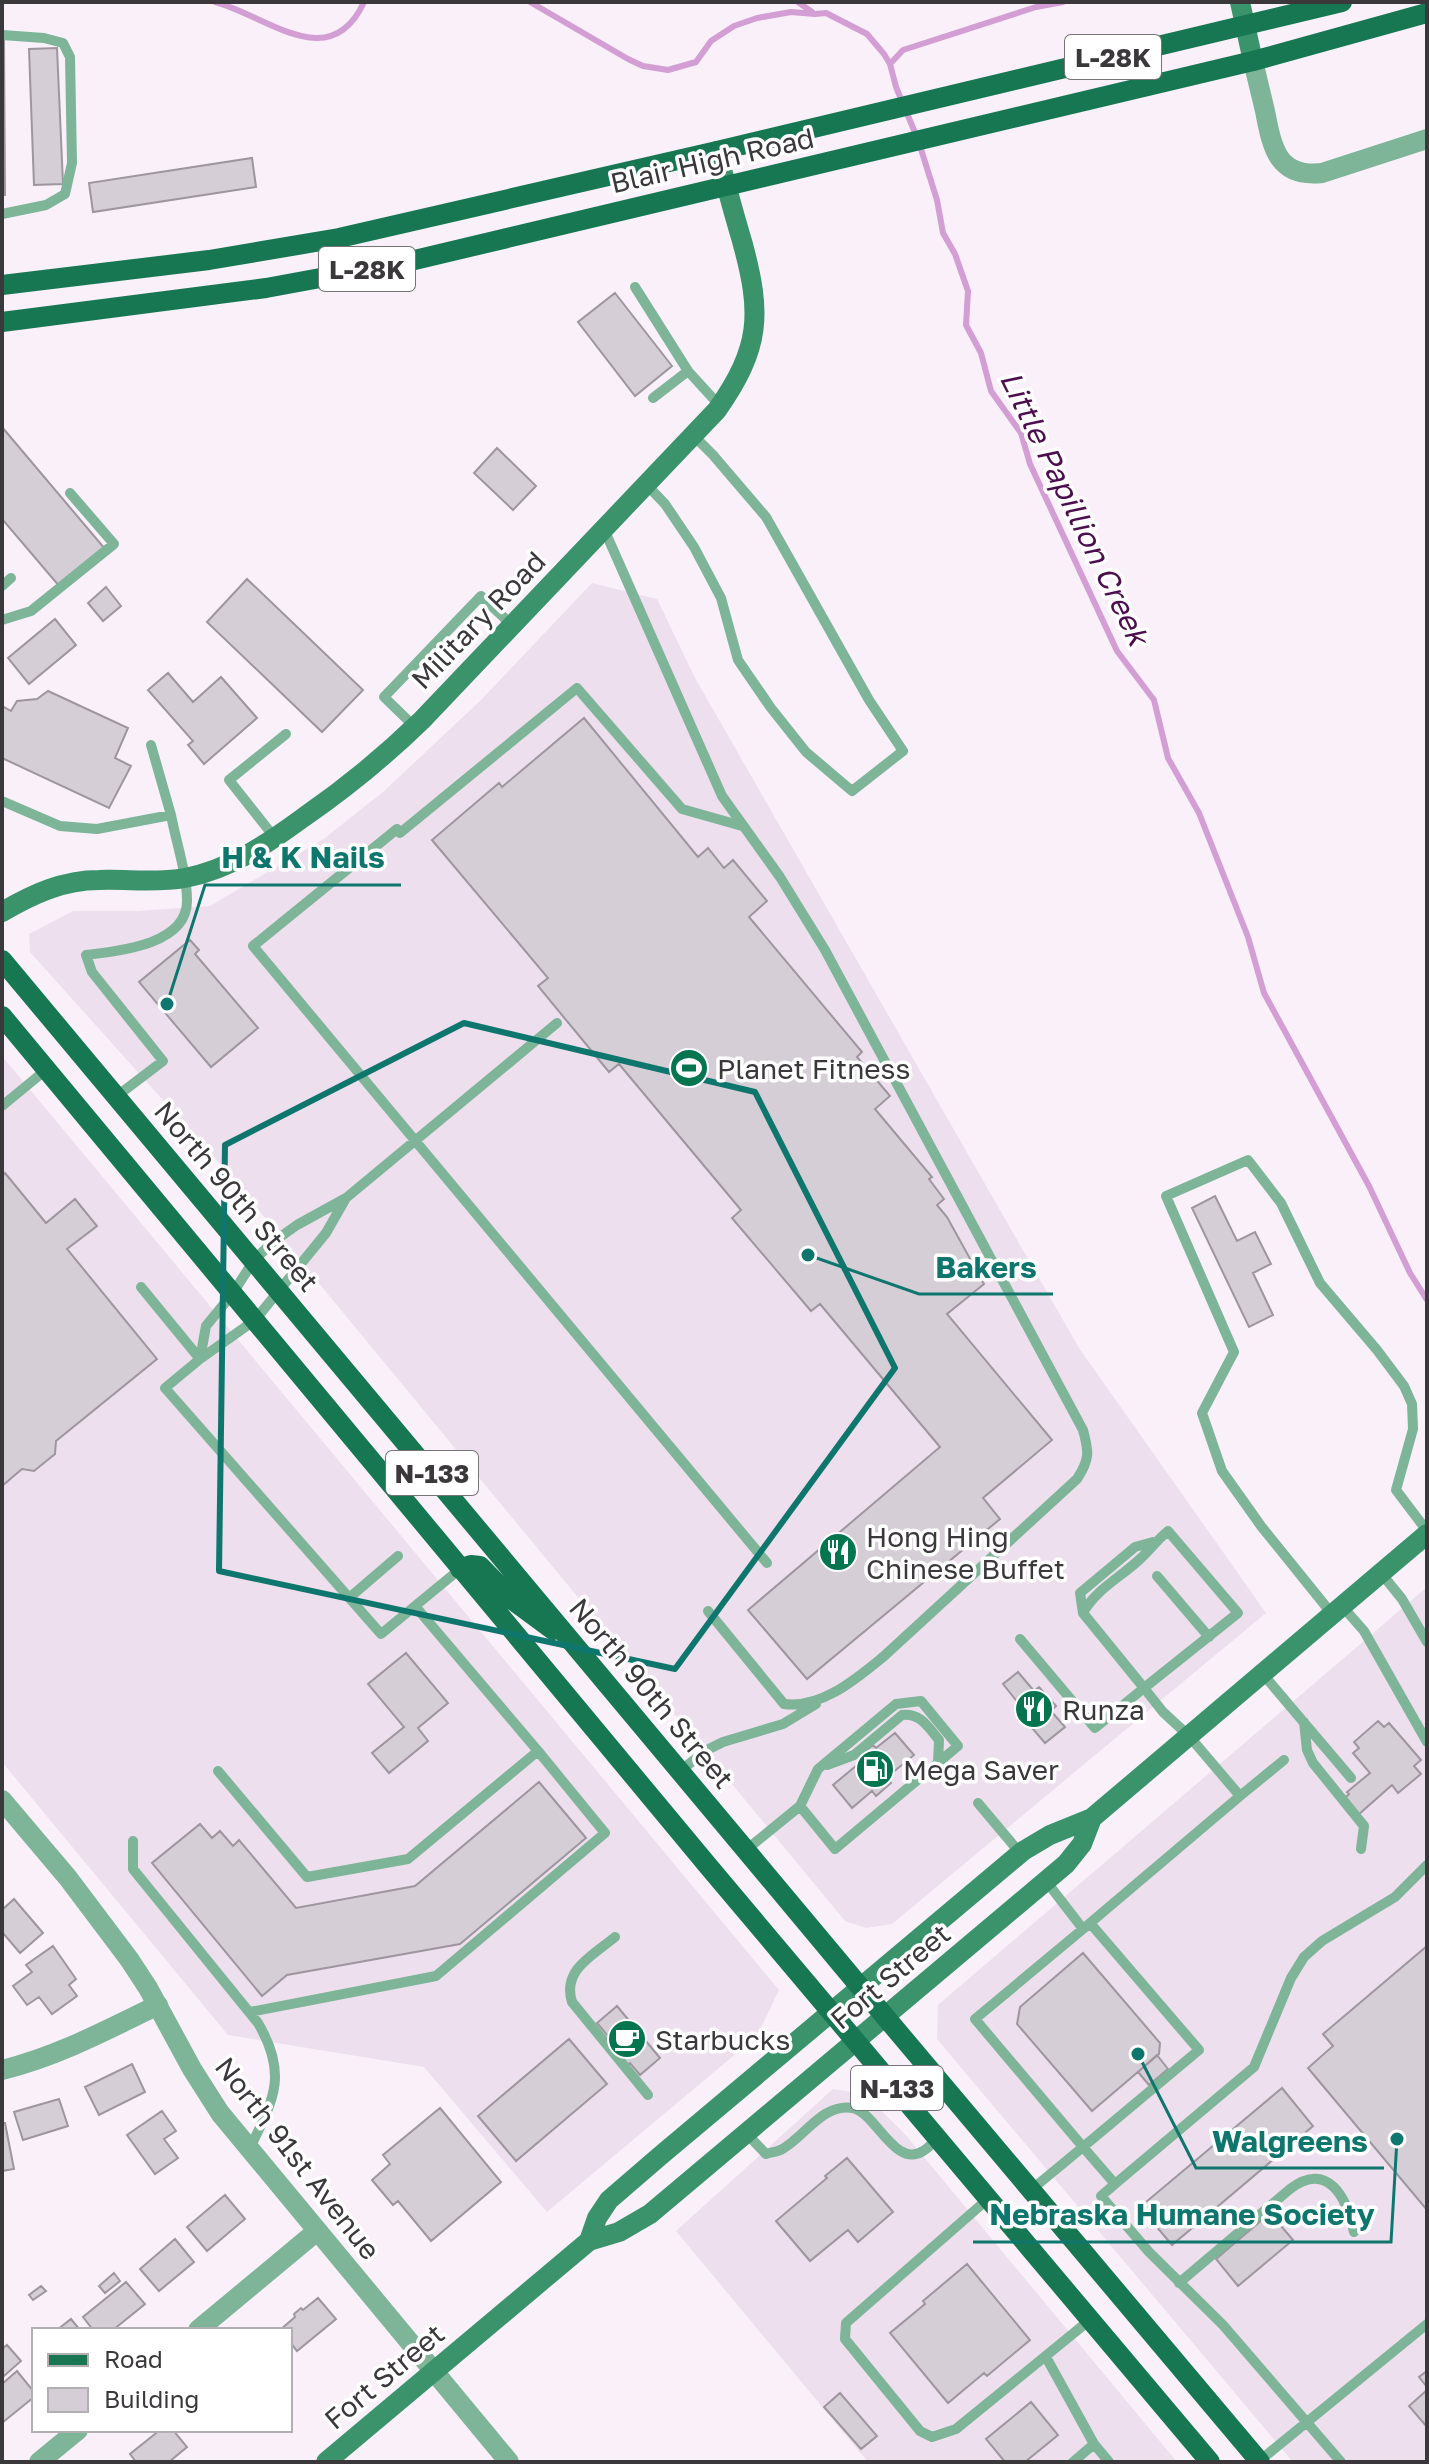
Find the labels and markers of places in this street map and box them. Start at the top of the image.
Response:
callout: H & K Nails [205,831,401,885]
sports icon: Planet Fitness [668,1047,710,1089]
place label: Planet Fitness [717,1052,910,1085]
callout: Bakers [919,1240,1053,1294]
place label: Hong Hing Chinese Buffet [866,1520,1065,1585]
restaurant icon: Hong Hing Chinese Buffet [817,1531,859,1573]
restaurant icon: Runza [1013,1688,1055,1730]
place label: Runza [1062,1693,1145,1726]
fuel station icon: Mega Saver [854,1748,896,1790]
place label: Mega Saver [903,1753,1059,1786]
cafe icon: Starbucks [606,2018,648,2060]
place label: Starbucks [655,2023,790,2056]
callout: Walgreens [1196,2114,1384,2168]
callout: Nebraska Humane Society [973,2188,1391,2242]

